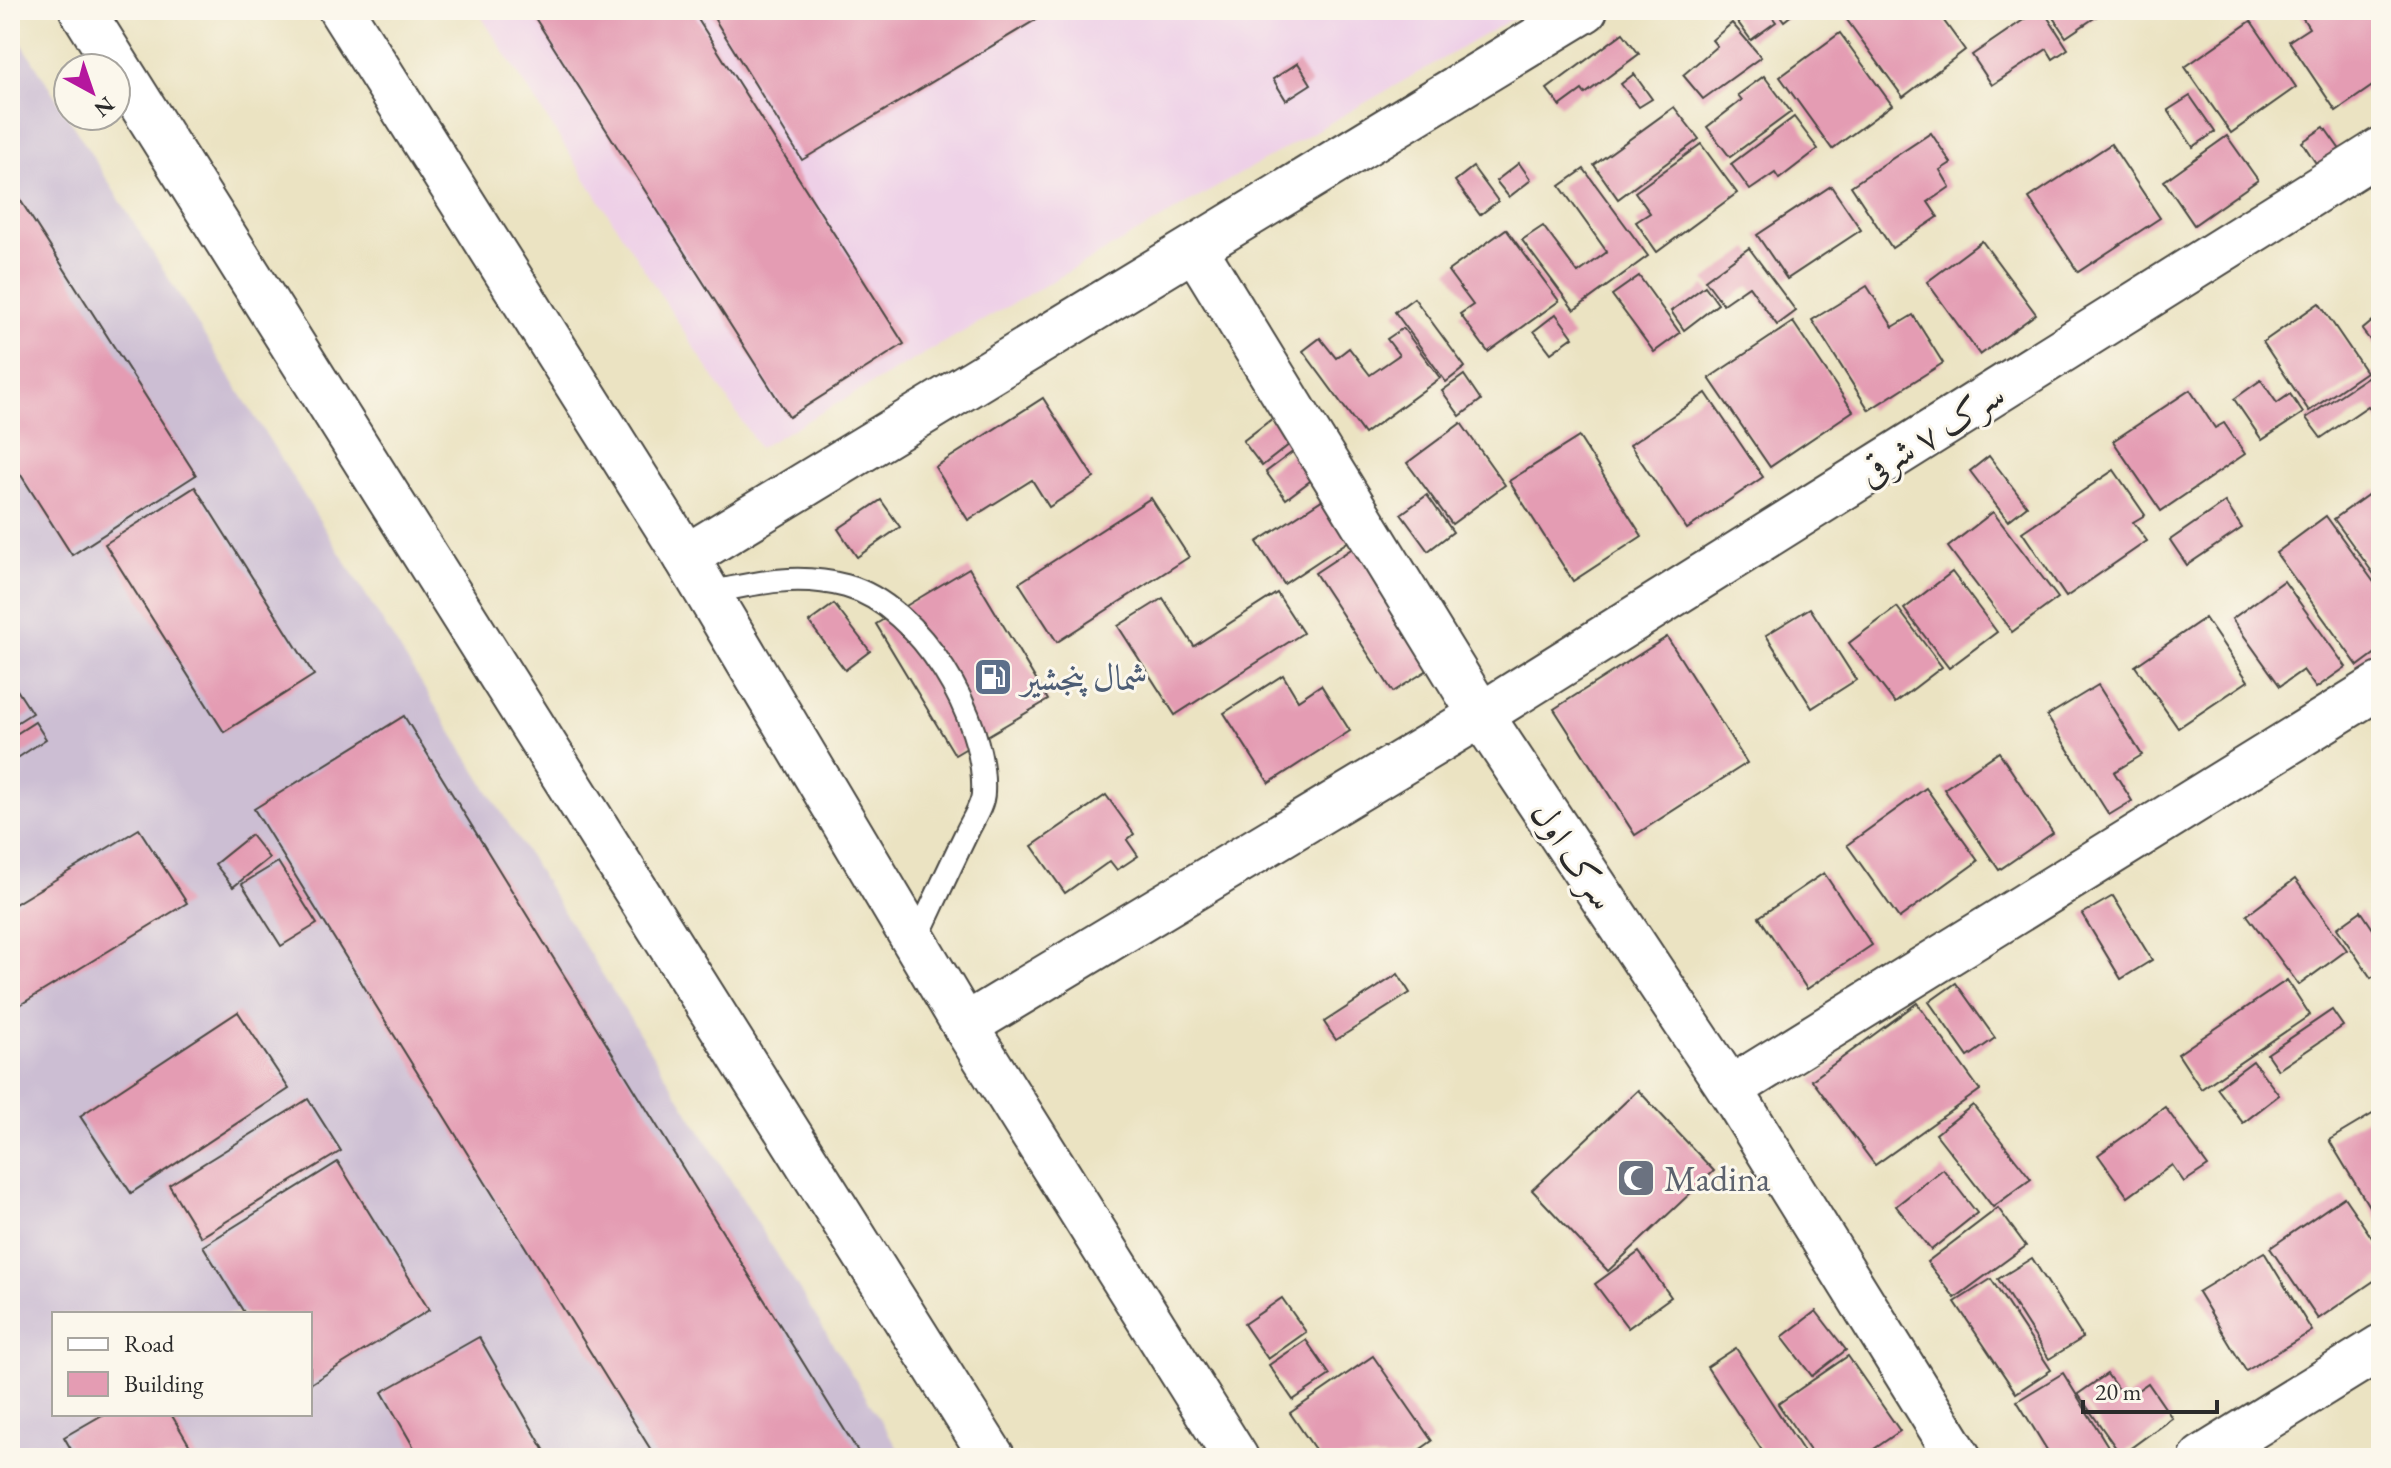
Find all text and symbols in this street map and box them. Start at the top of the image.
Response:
north arrow [52,52,132,132]
text: N [88,90,121,124]
street label: سرک ۷ شرقی [1849,370,2014,498]
place label: شمال پنجشیر [1017,654,1148,701]
fuel station icon: شمال پنجشیر [972,656,1014,698]
street label: سرک‌ اول [1519,792,1627,919]
place label: Madina [1664,1155,1771,1202]
mosque icon: Madina [1615,1157,1657,1199]
legend [52,1312,312,1416]
text: Road [124,1328,175,1359]
scale bar [2083,1364,2217,1414]
text: Building [124,1368,204,1399]
text: 20 m [2095,1376,2142,1407]

